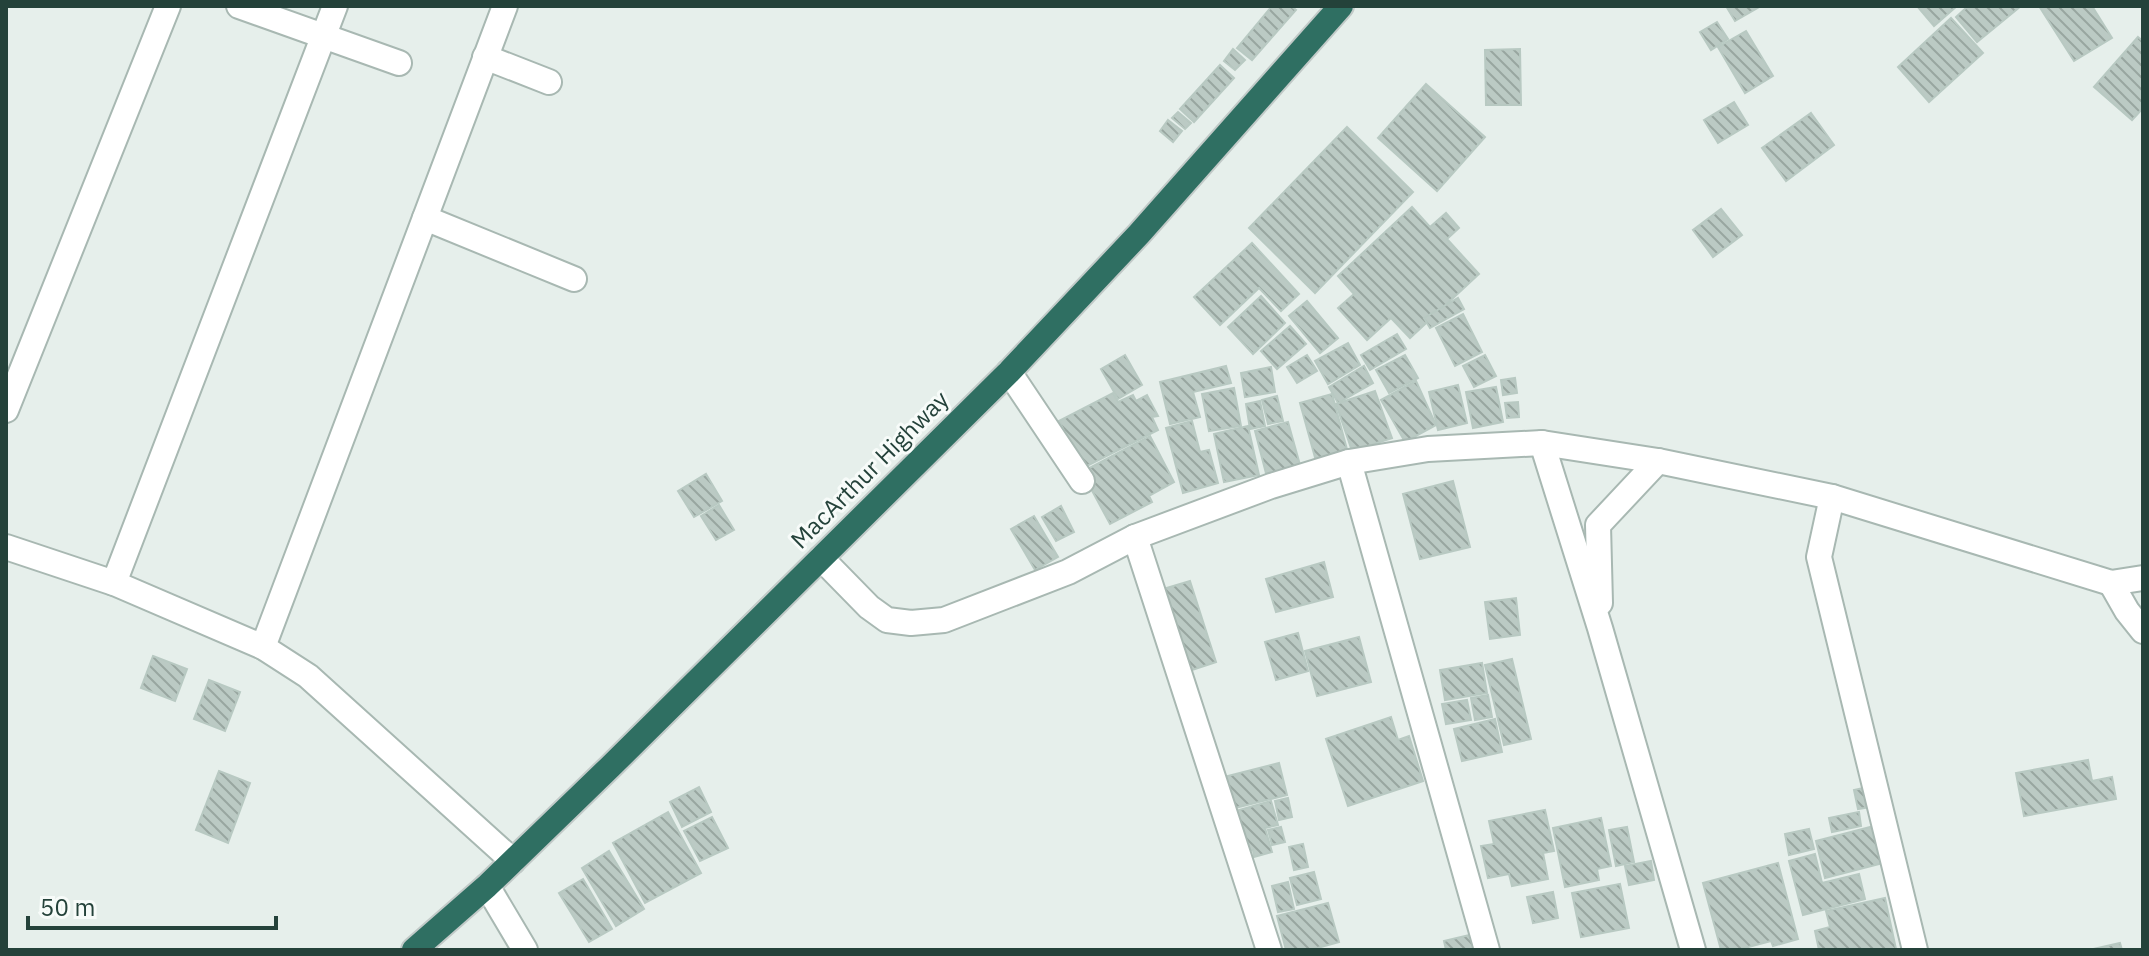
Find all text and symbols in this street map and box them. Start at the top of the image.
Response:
street label: MacArthur Highway [783,383,955,555]
scale bar [28,880,276,930]
text: 50 m [40,891,95,923]

